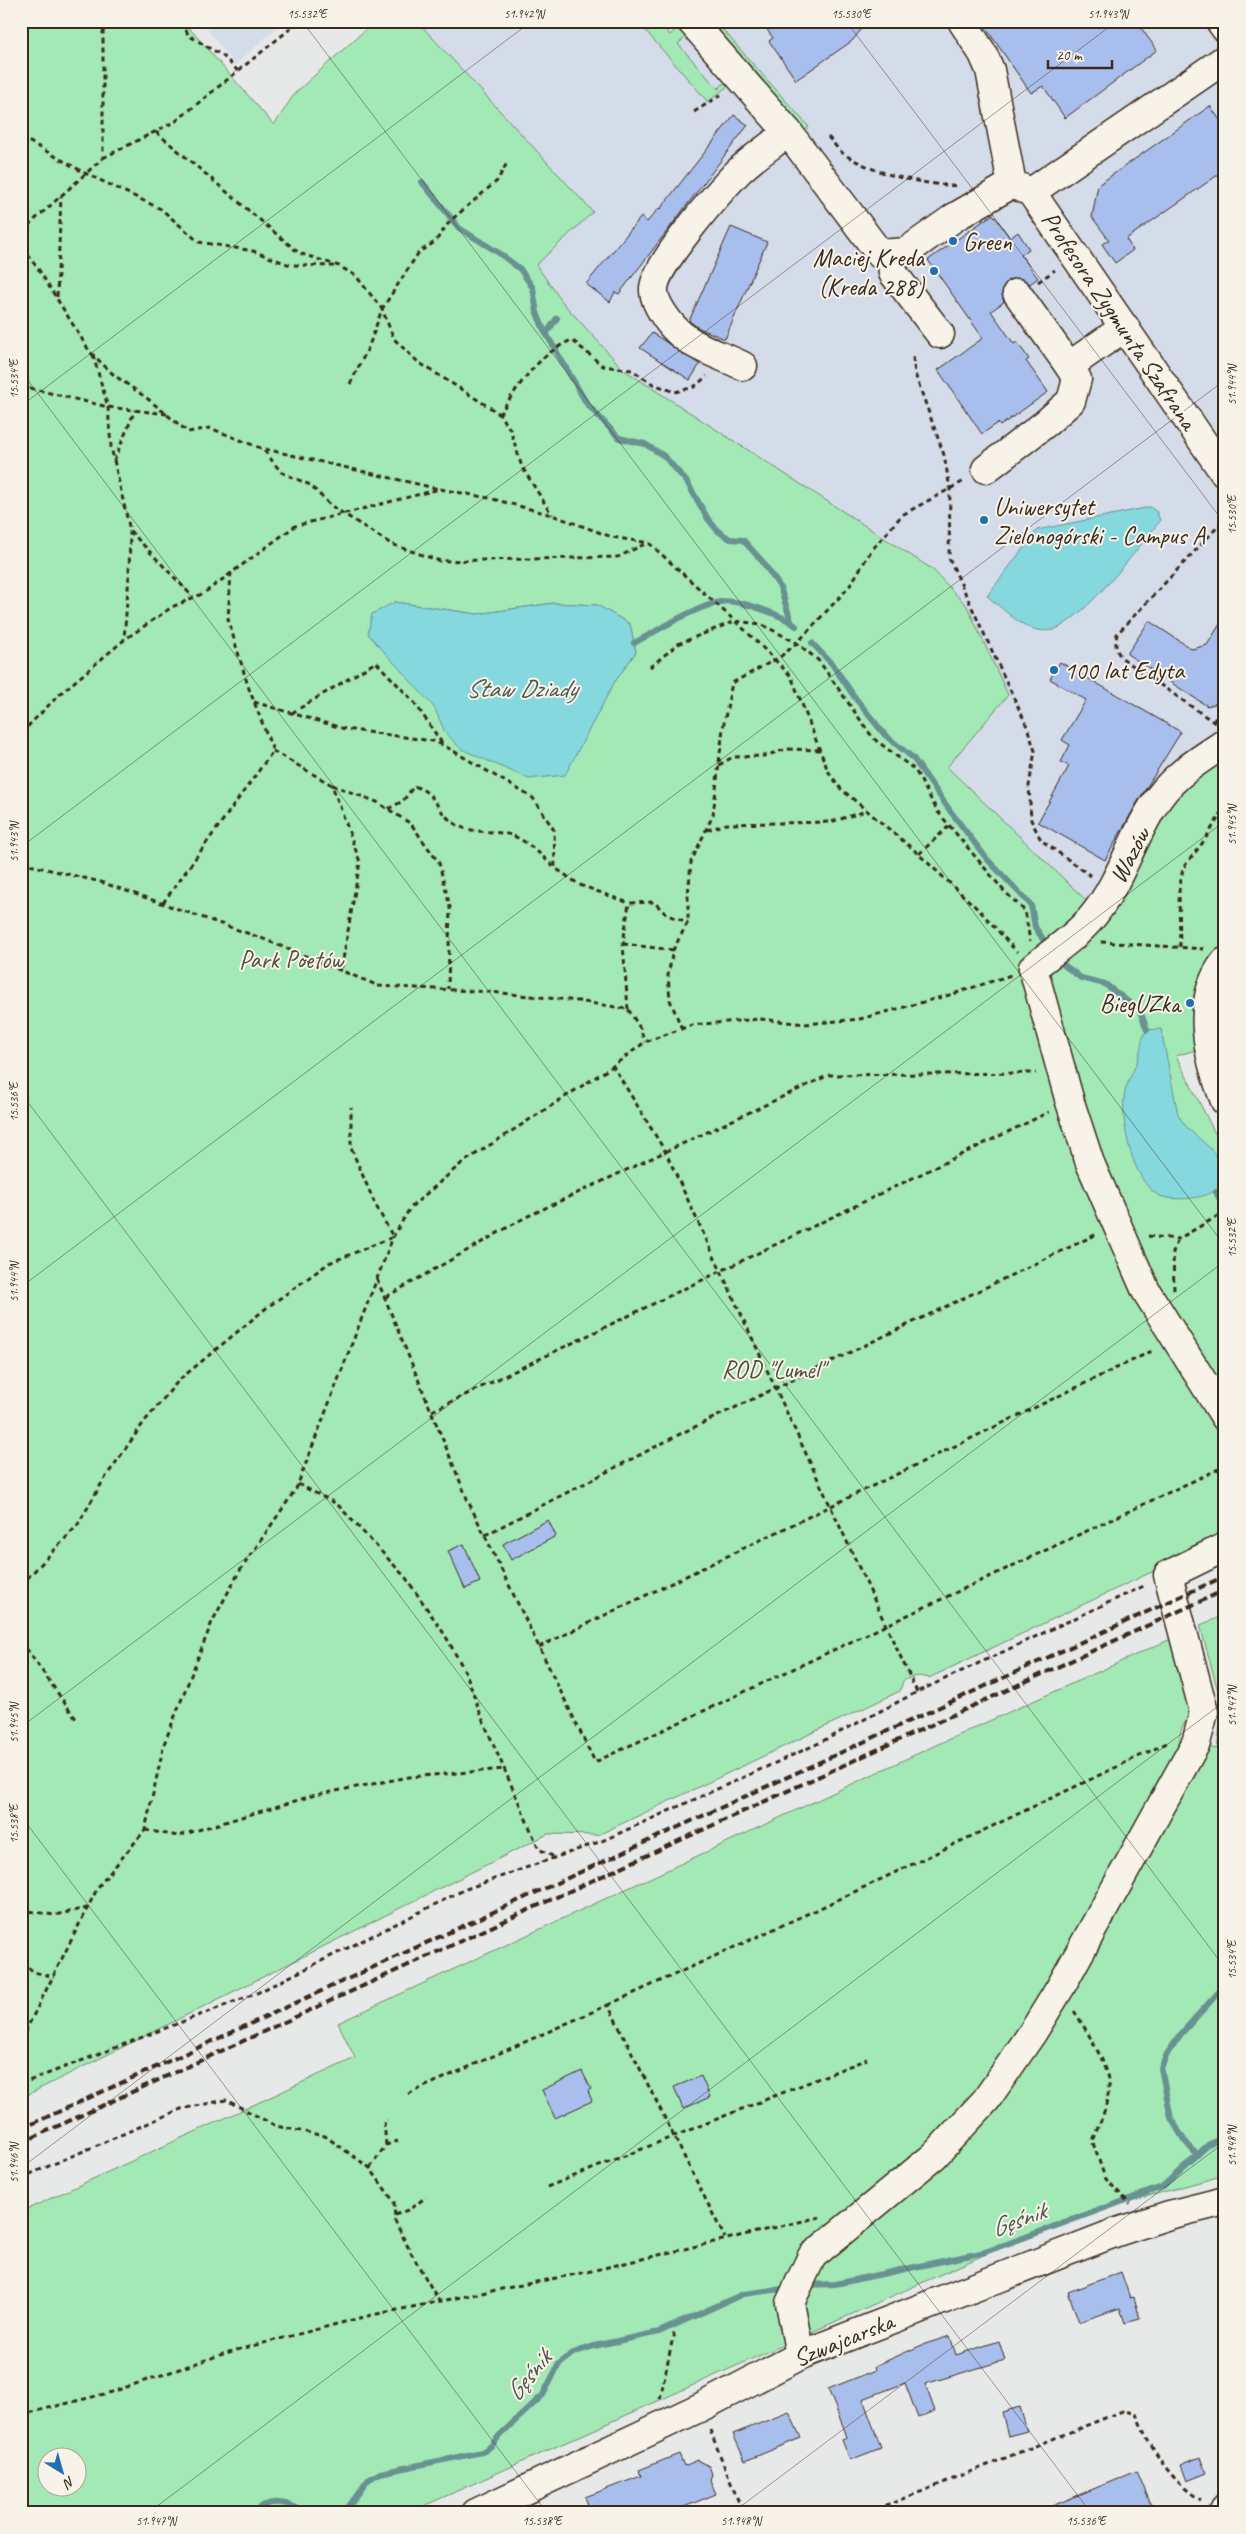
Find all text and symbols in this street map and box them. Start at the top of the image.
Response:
text: 15.532°E [287,6,328,22]
text: 51.942°N [504,6,546,22]
text: 15.530°E [831,6,872,22]
text: 51.943°N [1088,6,1130,22]
scale bar [1048,38,1112,70]
text: 20 m [1056,46,1083,65]
street label: Profesora Zygmunta Szafrana [1034,205,1206,438]
place label: Green [963,226,1012,258]
marker: Green [947,235,959,247]
place label: Maciej Kreda (Kreda 288) [813,242,926,303]
marker: Maciej Kreda (Kreda 288) [928,265,940,277]
text: 15.534°E [6,358,22,399]
text: 51.944°N [1224,363,1240,405]
place label: Uniwersytet Zielonogórski - Campus A [994,491,1206,552]
text: 15.530°E [1224,494,1240,535]
marker: Uniwersytet Zielonogórski - Campus A [978,514,990,526]
place label: 100 lat Edyta [1064,655,1186,687]
marker: 100 lat Edyta [1048,664,1060,676]
water label: Staw Dziady [466,672,580,705]
text: 51.945°N [1224,803,1240,845]
text: 51.943°N [6,820,22,862]
street label: Wazów [1102,820,1159,889]
park label: Park Poetów [239,944,345,976]
place label: BiegUZka [1100,988,1183,1020]
marker: BiegUZka [1184,997,1196,1009]
text: 15.536°E [6,1081,22,1122]
text: 15.532°E [1224,1217,1240,1258]
text: 51.944°N [6,1260,22,1302]
park label: ROD "Lumel" [721,1354,830,1386]
text: 51.947°N [1224,1684,1240,1726]
text: 51.945°N [6,1701,22,1743]
text: 15.538°E [6,1803,22,1844]
text: 15.534°E [1224,1939,1240,1980]
text: 51.948°N [1224,2124,1240,2166]
text: 51.946°N [6,2141,22,2183]
water label: Gęśnik [986,2193,1054,2245]
street label: Szwajcarska [789,2304,901,2374]
water label: Gęśnik [498,2340,562,2407]
north arrow [38,2446,88,2496]
text: N [59,2473,78,2493]
text: 51.947°N [136,2513,178,2529]
text: 15.538°E [522,2513,563,2529]
text: 51.948°N [721,2513,763,2529]
text: 15.536°E [1066,2513,1107,2529]

